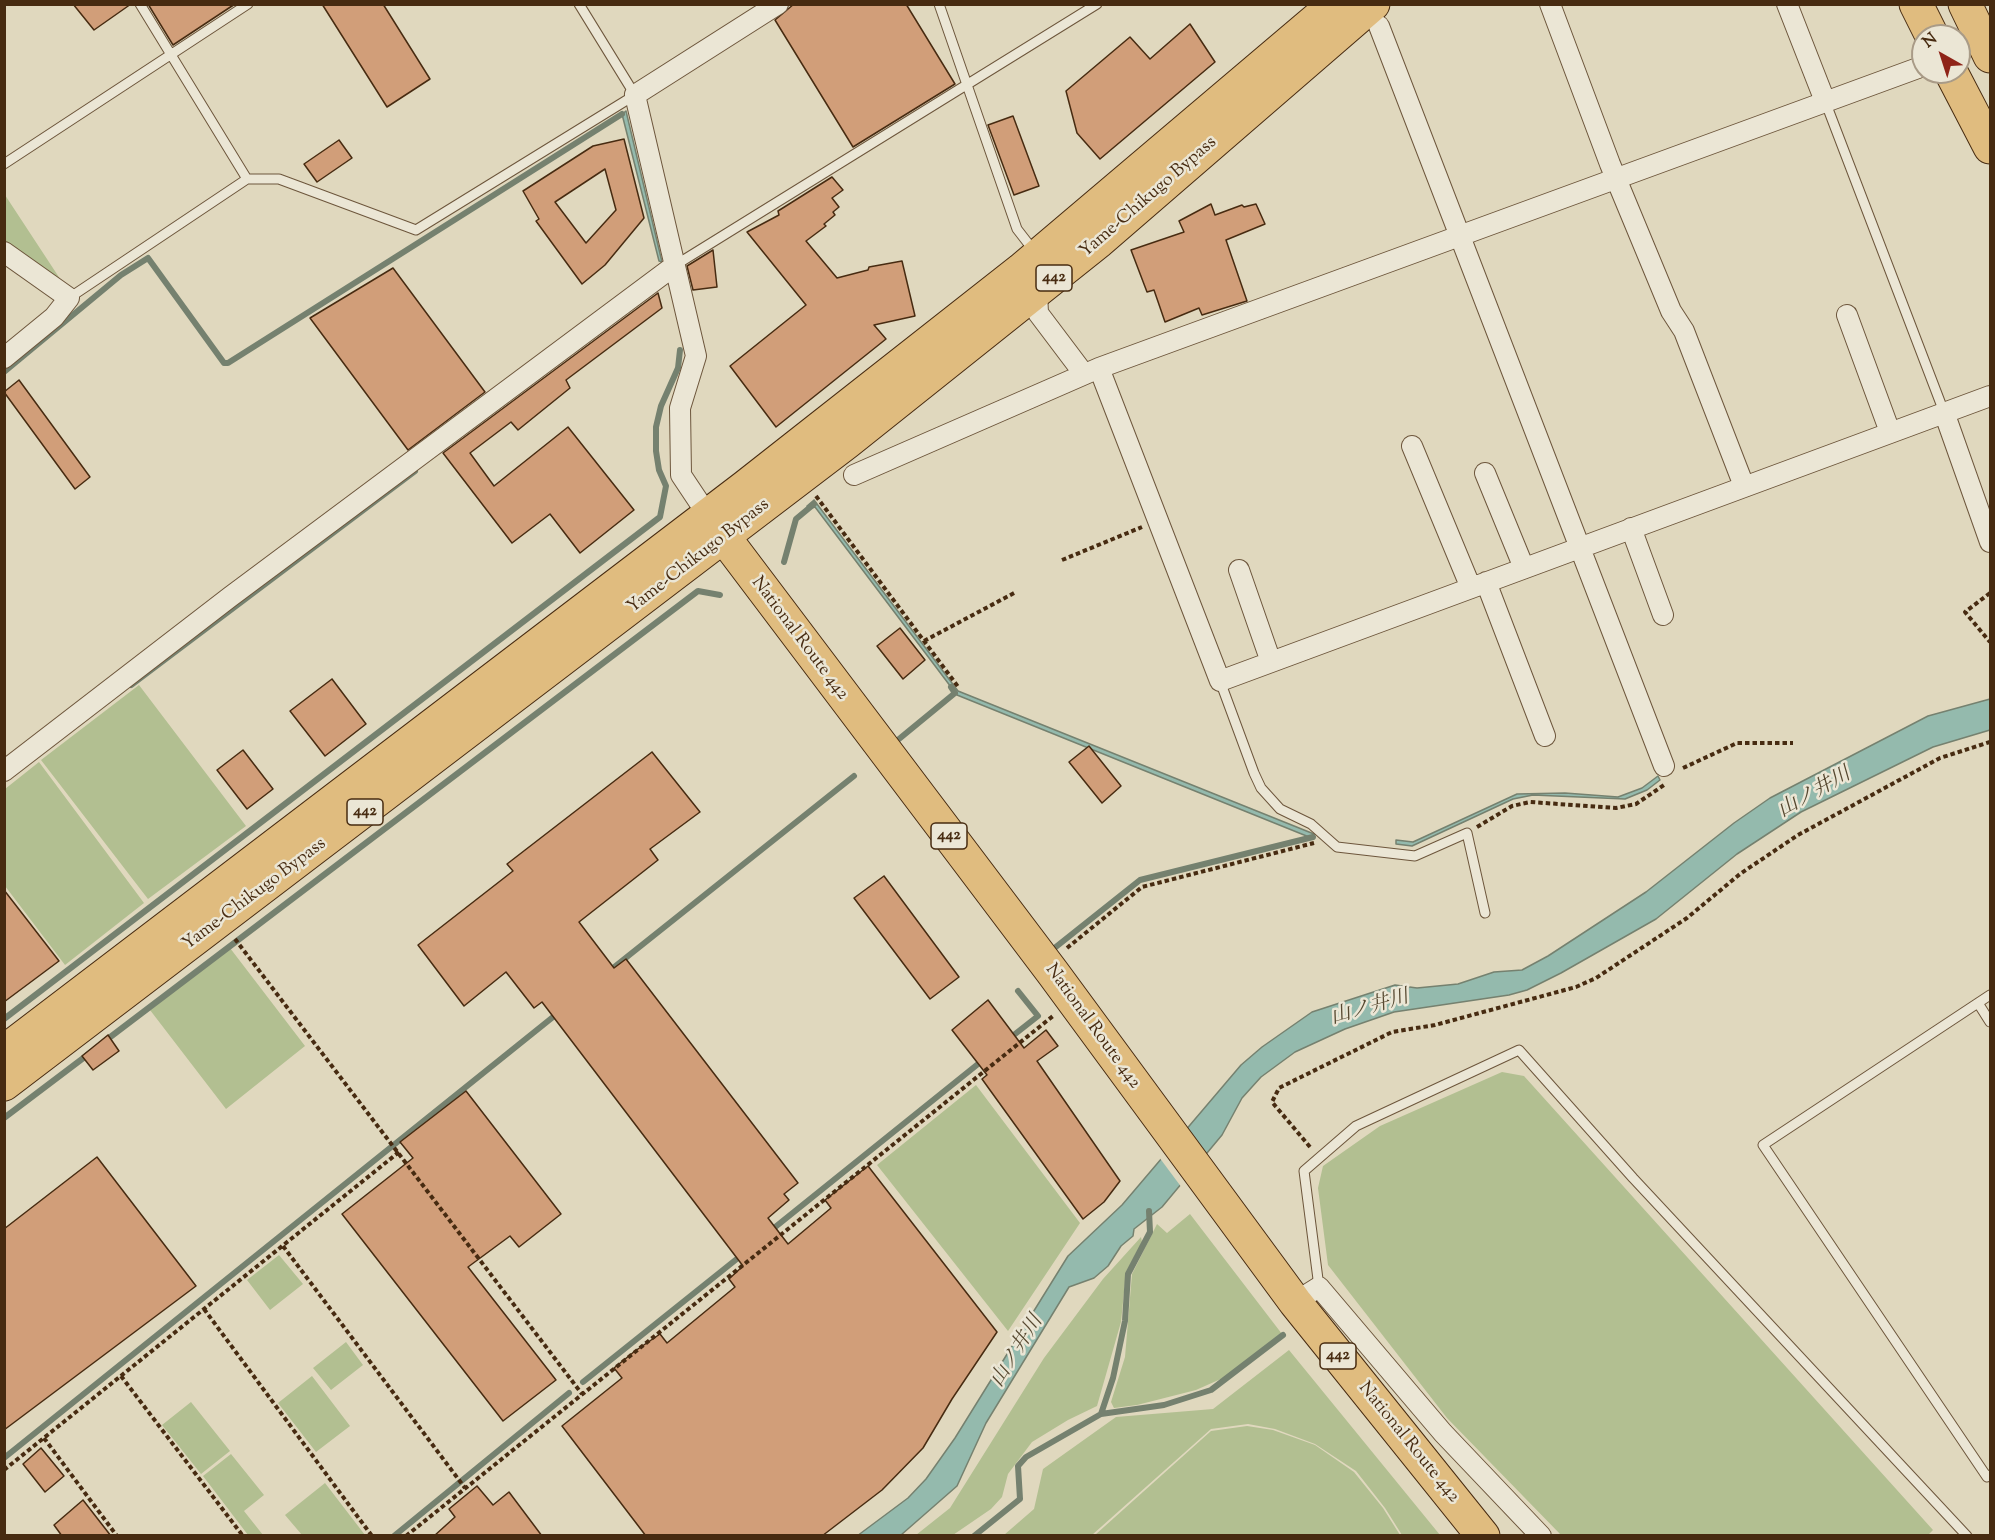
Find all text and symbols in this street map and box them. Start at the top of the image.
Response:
north arrow [1911,24,1971,84]
text: N [1918,28,1943,54]
street label: Yame-Chikugo Bypass [1076,133,1222,263]
road number: 442 [1036,265,1072,291]
street label: Yame-Chikugo Bypass [624,495,774,619]
street label: National Route 442 [746,573,852,705]
water label: 山ノ井川 [1774,764,1856,824]
road number: 442 [347,799,383,825]
road number: 442 [931,823,967,849]
street label: Yame-Chikugo Bypass [179,834,331,956]
street label: National Route 442 [1040,960,1144,1094]
water label: 山ノ井川 [1328,986,1412,1032]
water label: 山ノ井川 [987,1312,1049,1392]
road number: 442 [1320,1343,1356,1369]
street label: National Route 442 [1353,1378,1463,1508]

